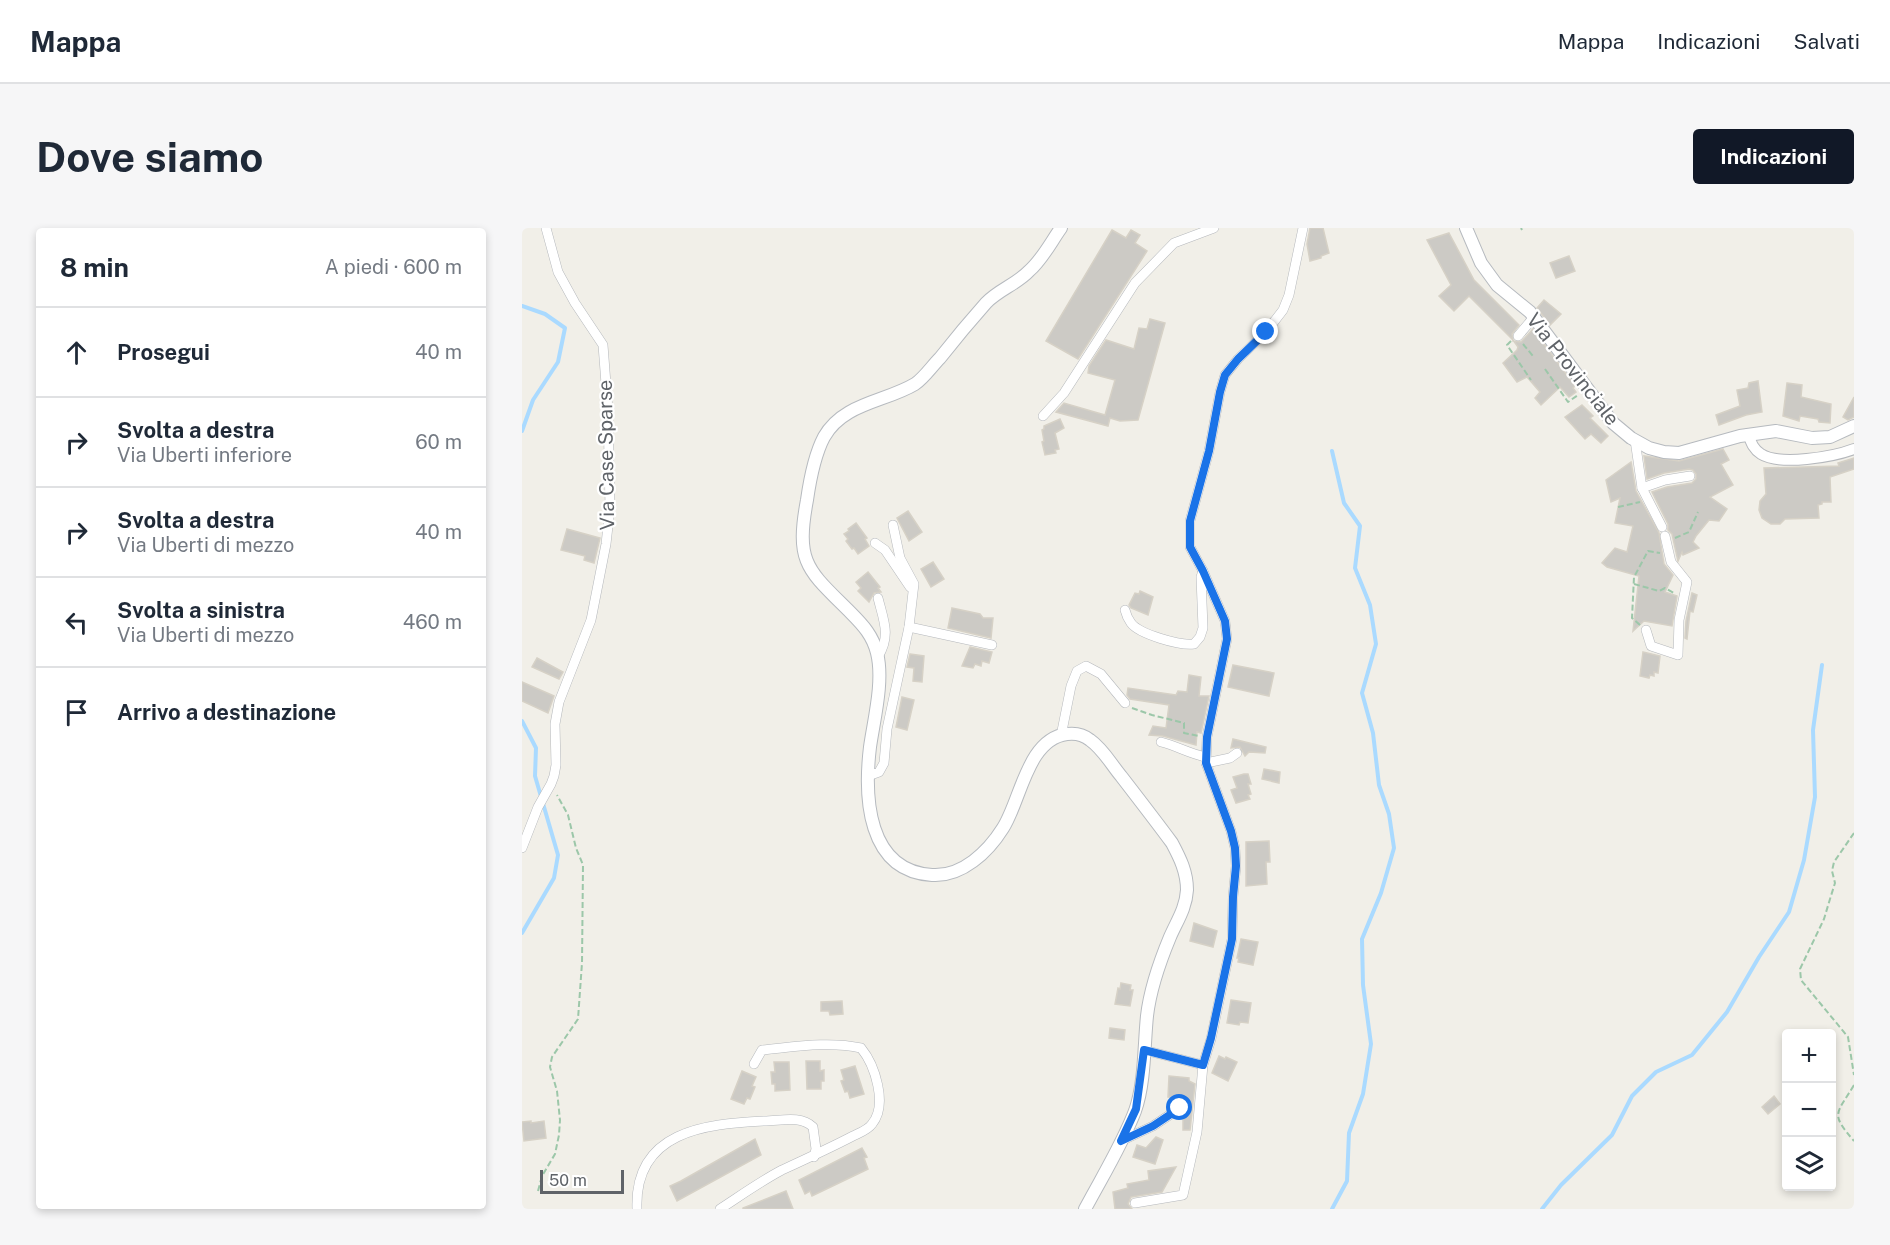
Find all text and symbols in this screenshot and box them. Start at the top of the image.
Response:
text: Mappa [30,25,121,58]
text: Mappa [1558,29,1624,54]
text: Indicazioni [1657,29,1761,54]
text: Salvati [1794,29,1860,54]
button: Indicazioni [1693,129,1854,184]
text: Dove siamo [36,132,263,181]
text: 8 min [60,252,129,283]
text: A piedi · 600 m [325,255,462,279]
street label: Via Provinciale [1522,308,1624,430]
route end [1252,318,1278,344]
icon: ahead [60,336,93,369]
text: Prosegui [117,339,210,365]
text: 40 m [415,340,462,364]
street label: Via Case Sparse [593,380,619,530]
text: Svolta a destra [117,417,274,443]
icon: right [60,426,93,459]
text: 60 m [415,430,462,454]
text: Via Uberti inferiore [117,443,292,467]
text: Svolta a destra [117,507,274,533]
icon: right [60,516,93,549]
text: 40 m [415,520,462,544]
text: Via Uberti di mezzo [117,533,294,557]
text: Svolta a sinistra [117,597,285,623]
icon: left [60,606,93,639]
text: 460 m [403,610,462,634]
text: Via Uberti di mezzo [117,623,294,647]
icon: arrive [60,696,93,729]
text: Arrivo a destinazione [117,699,336,725]
map controls [1782,1029,1836,1191]
button: + [1782,1029,1836,1083]
button: − [1782,1083,1836,1137]
route start [1166,1094,1192,1120]
button: layers [1782,1137,1836,1191]
scale bar [540,1167,624,1194]
text: 50 m [549,1171,587,1190]

